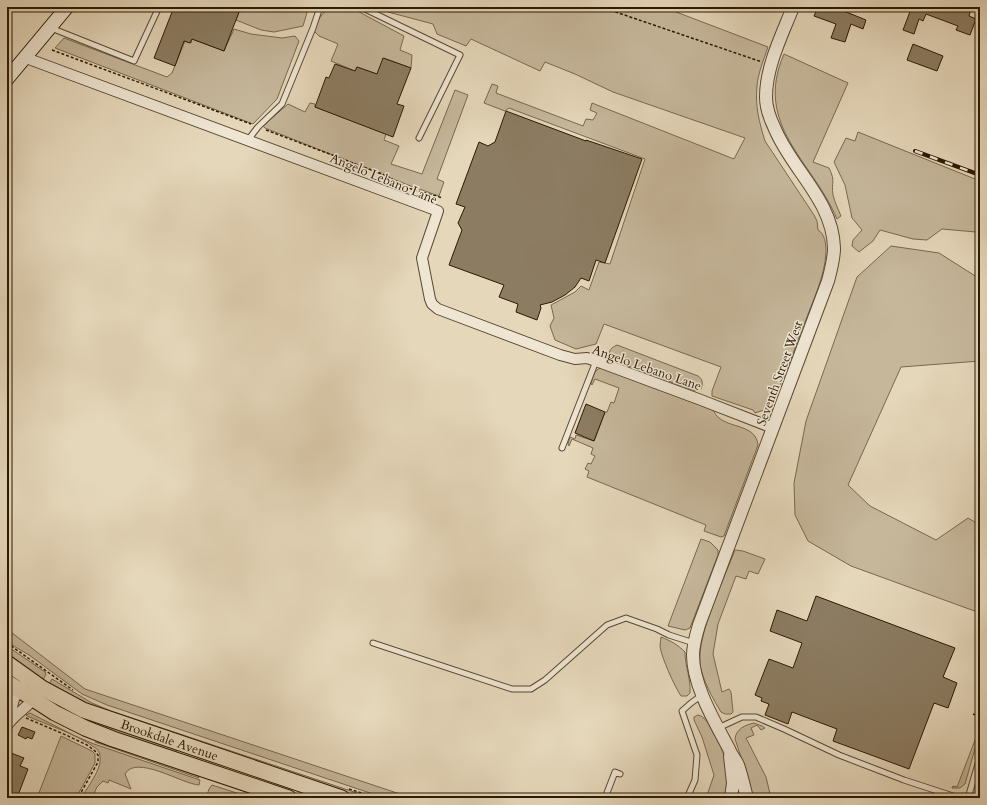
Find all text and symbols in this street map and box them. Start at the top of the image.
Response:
street label: Angelo Lebano Lane [327,149,440,209]
street label: Seventh Street West [753,318,807,428]
street label: Angelo Lebano Lane [590,341,704,395]
street label: Brookdale Avenue [118,715,221,765]

